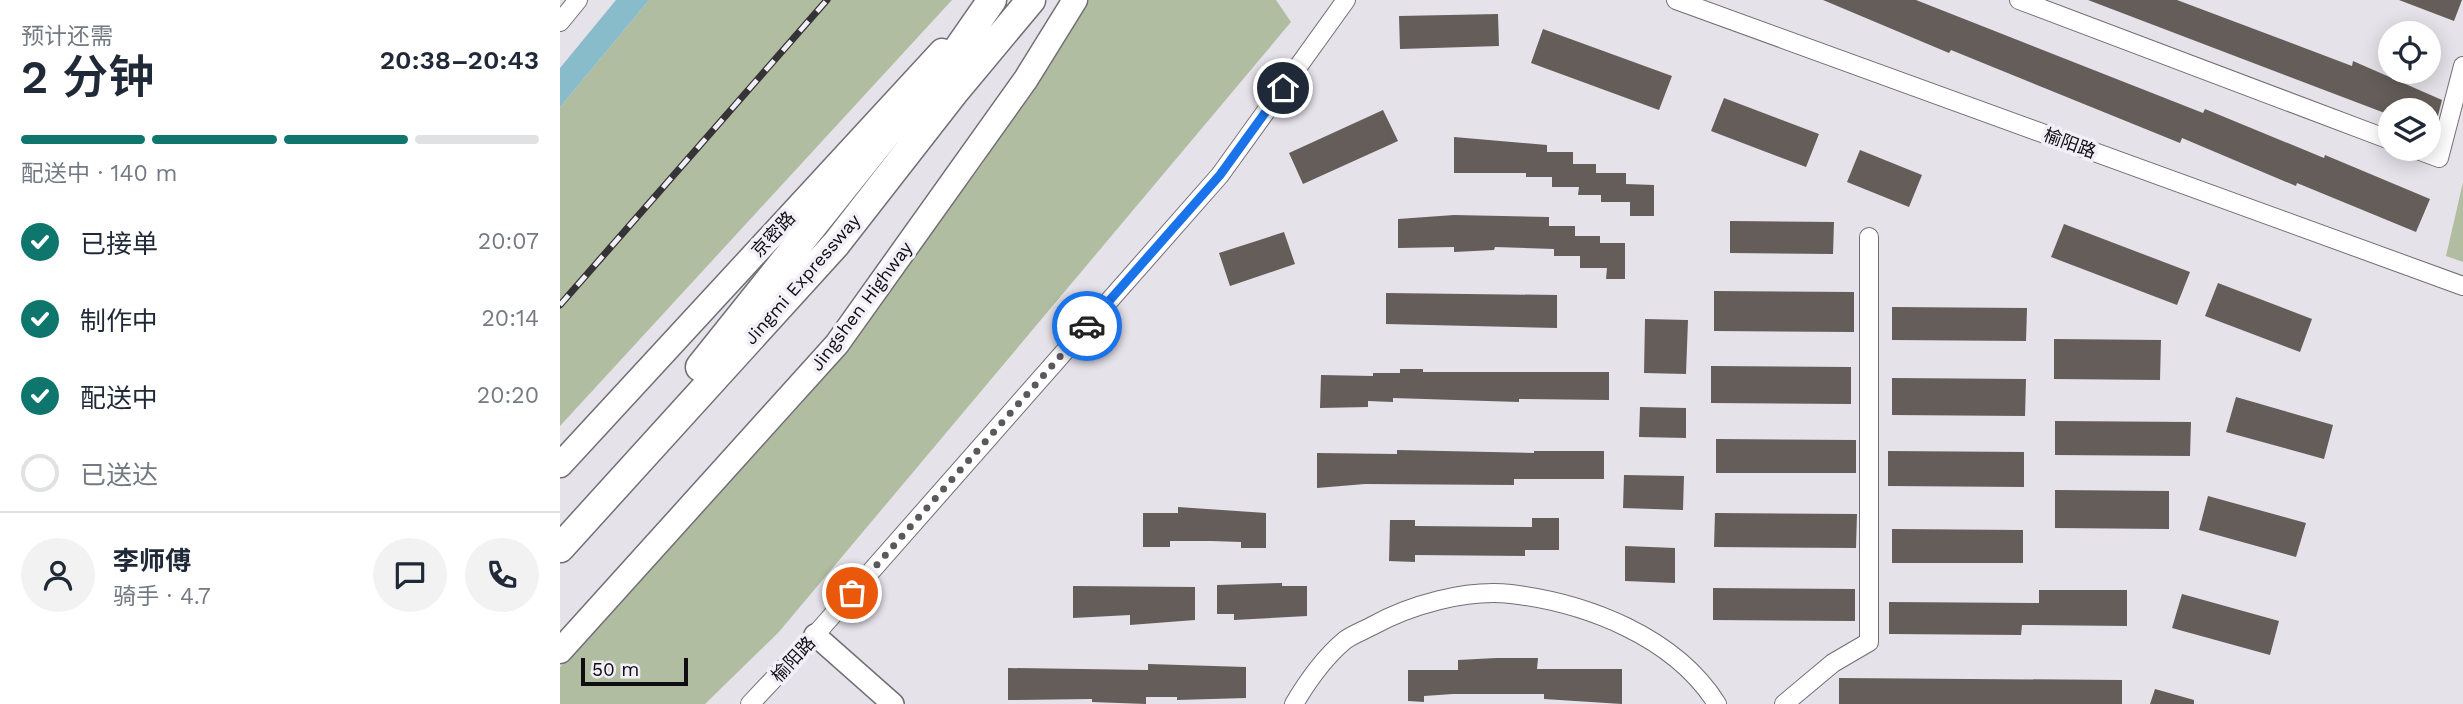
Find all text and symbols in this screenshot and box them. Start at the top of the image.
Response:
map controls [2378,21,2441,161]
button: locate [2378,21,2441,84]
text: 预计还需 [21,23,113,50]
text: 20:38–20:43 [380,45,539,75]
text: 2 分钟 [21,50,154,104]
pin [1253,58,1313,118]
icon: home [1264,69,1302,107]
button: layers [2378,98,2441,161]
street label: 榆阳路 [2041,124,2099,162]
text: 配送中 · 140 m [21,160,178,187]
street label: 京密路 [747,207,799,261]
street label: Jingmi Expressway [740,209,865,348]
icon: check [21,223,59,261]
text: 20:07 [478,228,539,255]
text: 已接单 [80,229,158,259]
street label: Jingshen Highway [806,237,917,375]
courier [1052,291,1122,361]
icon: check [21,300,59,338]
text: 20:14 [481,305,539,332]
text: 制作中 [80,306,158,336]
icon: car [1068,307,1106,345]
icon: check [21,377,59,415]
text: 20:20 [477,382,539,409]
text: 配送中 [80,383,158,413]
text: 已送达 [80,460,158,490]
button: person [21,538,95,612]
button: chat [373,538,447,612]
button: phone [465,538,539,612]
text: 李师傅 [113,546,191,576]
pin [822,563,882,623]
icon: bag [833,574,871,612]
text: 骑手 · 4.7 [113,583,211,610]
street label: 榆阳路 [767,632,819,686]
scale bar [581,655,688,687]
text: 50 m [592,658,639,681]

